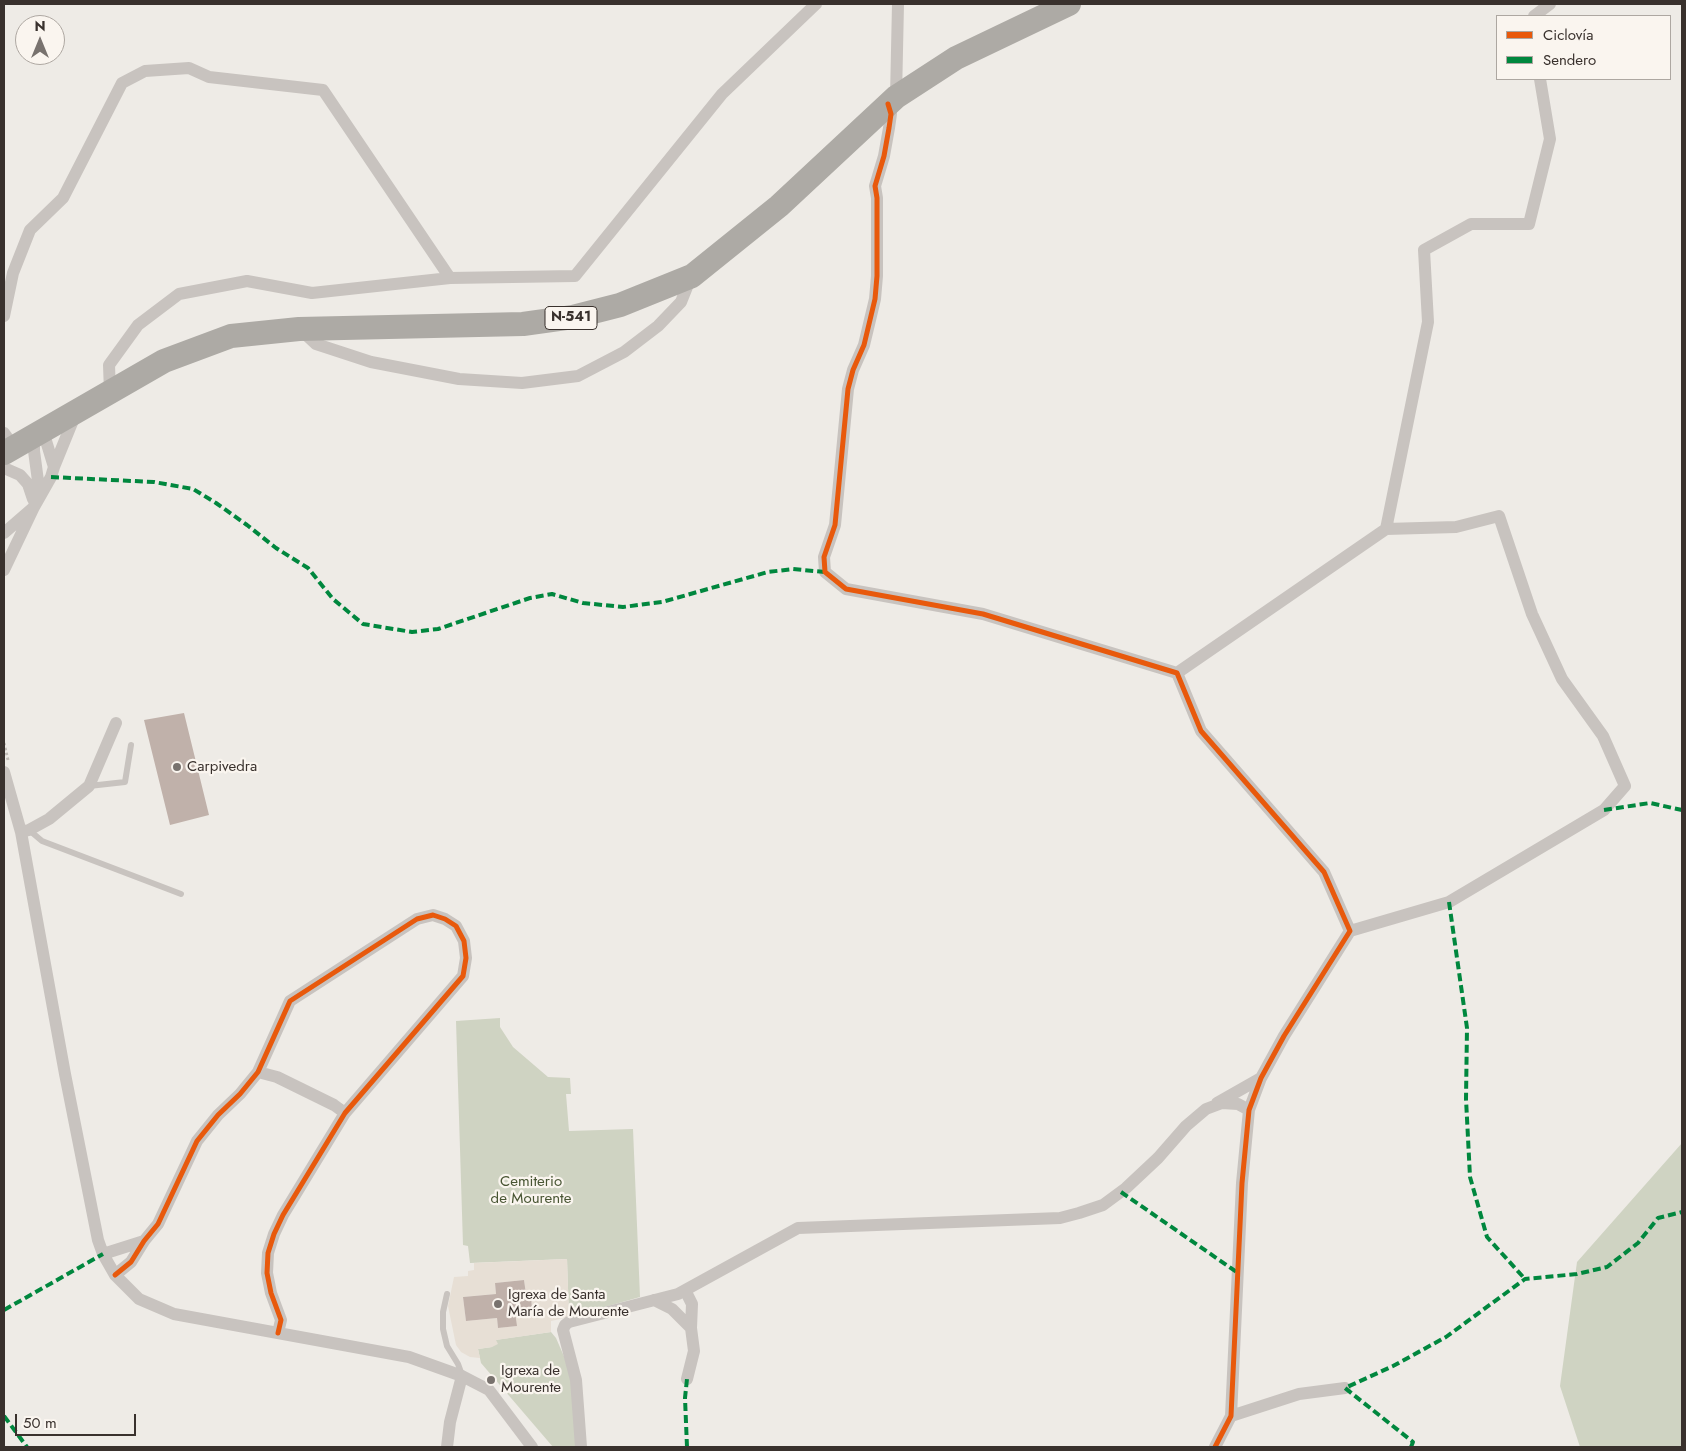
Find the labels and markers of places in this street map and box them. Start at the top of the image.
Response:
place label: Carpivedra [187,758,257,776]
marker: Carpivedra [171,761,183,773]
place label: Igrexa de Santa María de Mourente [508,1286,629,1321]
marker: Igrexa de Santa María de Mourente [492,1298,504,1310]
place label: Igrexa de Mourente [501,1362,561,1397]
marker: Igrexa de Mourente [485,1374,497,1386]

